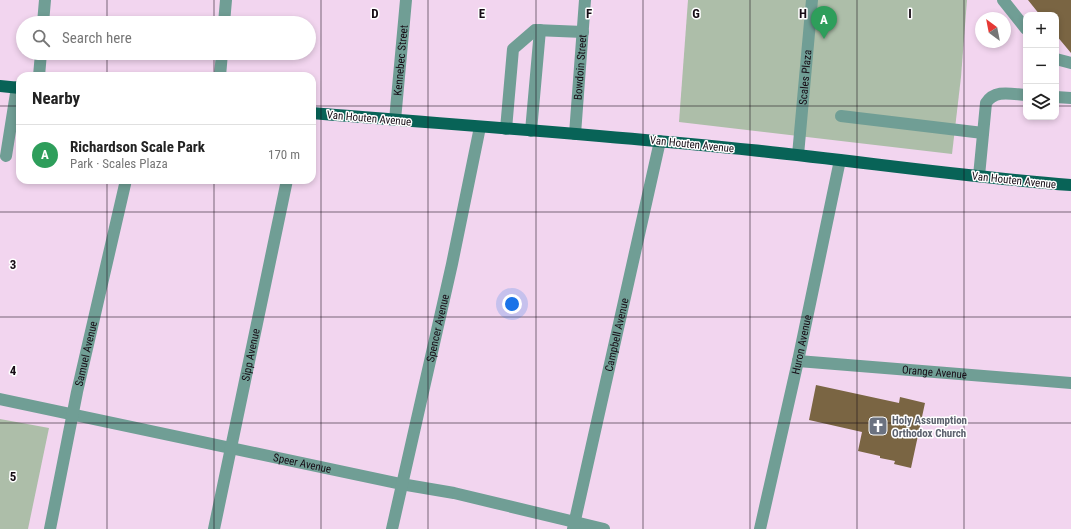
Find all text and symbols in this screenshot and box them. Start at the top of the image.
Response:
text: D [371,6,379,21]
text: E [479,6,486,21]
text: F [586,6,592,21]
text: G [692,6,700,21]
text: H [799,6,807,21]
pin: A [811,6,837,39]
text: I [908,6,912,21]
north arrow [975,12,1011,48]
map controls [1023,12,1059,120]
button: + [1023,12,1059,48]
search box [16,16,316,60]
street label: Kennebec Street [391,24,411,96]
icon: search [30,27,52,49]
text: Search here [62,29,132,47]
street label: Bowdoin Street [572,34,589,101]
button: − [1023,48,1059,84]
street label: Scales Plaza [797,49,814,106]
button: layers [1023,84,1059,120]
text: Nearby [32,88,80,108]
street label: Van Houten Avenue [326,108,412,129]
street label: Van Houten Avenue [649,134,735,155]
text: Richardson Scale Park [70,138,205,156]
text: A [41,147,49,162]
text: 170 m [268,147,300,162]
text: Park · Scales Plaza [70,156,168,171]
street label: Van Houten Avenue [971,170,1057,191]
text: 3 [10,257,16,272]
street label: Spencer Avenue [424,293,452,364]
your location [502,294,522,314]
street label: Campbell Avenue [602,297,632,373]
street label: Huron Avenue [789,314,814,376]
street label: Samuel Avenue [73,320,100,388]
street label: Sipp Avenue [239,327,263,382]
text: 4 [10,363,17,378]
street label: Orange Avenue [902,363,968,382]
place label: Holy Assumption Orthodox Church [892,414,967,440]
church icon: Holy Assumption Orthodox Church [867,415,889,437]
street label: Speer Avenue [272,451,332,476]
text: 5 [10,469,17,484]

